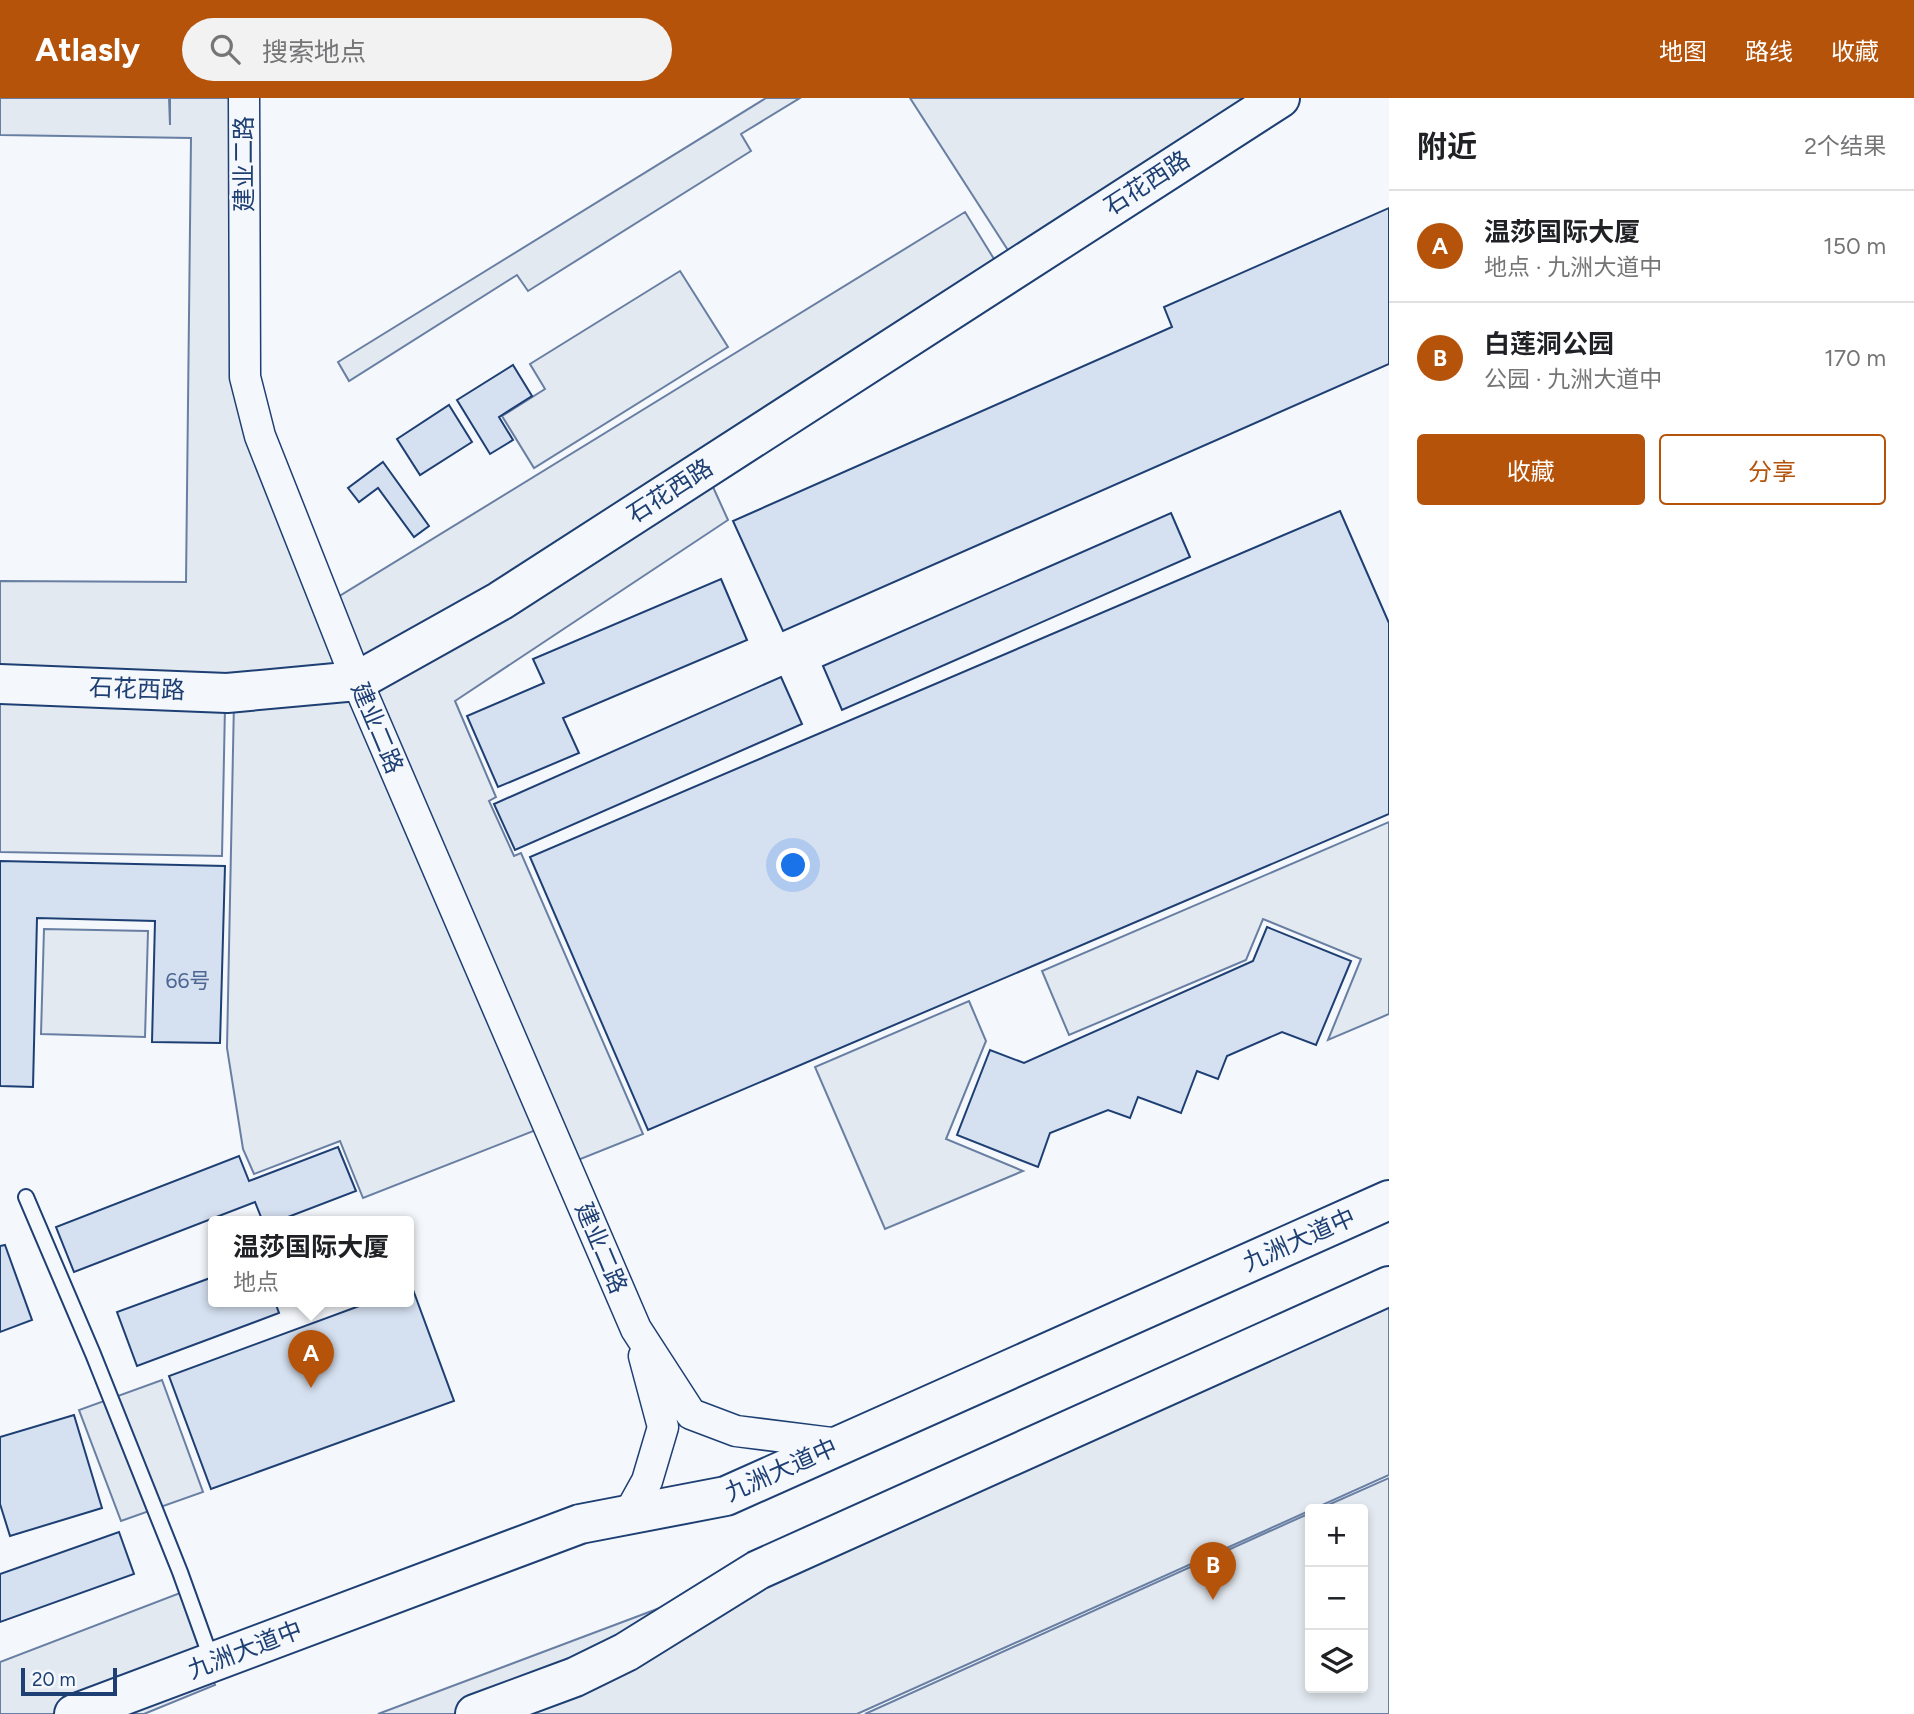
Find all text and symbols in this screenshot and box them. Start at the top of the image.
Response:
search box [182,18,672,81]
text: Atlasly [35,30,140,69]
icon: search [206,30,244,68]
text: 搜索地点 [262,36,366,68]
text: 地图 [1659,37,1707,66]
text: 路线 [1745,37,1793,66]
text: 收藏 [1831,37,1879,66]
street label: 建业二路 [229,116,258,212]
text: 附近 [1417,128,1477,165]
text: 2个结果 [1804,132,1886,160]
street label: 石花西路 [1099,144,1195,221]
text: 温莎国际大厦 [1484,216,1640,248]
text: A [1432,232,1448,260]
text: 150 m [1823,232,1886,260]
text: 地点 · 九洲大道中 [1484,253,1662,281]
text: 白莲洞公园 [1484,328,1614,360]
text: B [1433,344,1447,372]
text: 170 m [1824,344,1886,372]
text: 公园 · 九洲大道中 [1484,365,1662,393]
button: 收藏 [1417,434,1645,505]
button: 分享 [1659,434,1886,505]
street label: 石花西路 [622,452,718,529]
street label: 石花西路 [89,672,185,705]
street label: 建业二路 [345,678,410,778]
your location [776,848,810,882]
house number: 66号 [166,968,210,993]
street label: 建业二路 [569,1198,634,1298]
street label: 九洲大道中 [1238,1202,1360,1277]
popup [208,1216,414,1307]
text: 温莎国际大厦 [233,1231,389,1263]
text: 地点 [233,1268,279,1296]
pin: A [288,1330,334,1388]
street label: 九洲大道中 [720,1432,842,1507]
map controls [1305,1504,1368,1693]
button: + [1305,1504,1368,1567]
pin: B [1190,1542,1236,1600]
button: − [1305,1567,1368,1630]
street label: 九洲大道中 [184,1614,306,1685]
button: layers [1305,1630,1368,1693]
scale bar [21,1665,117,1697]
text: 20 m [32,1668,76,1691]

